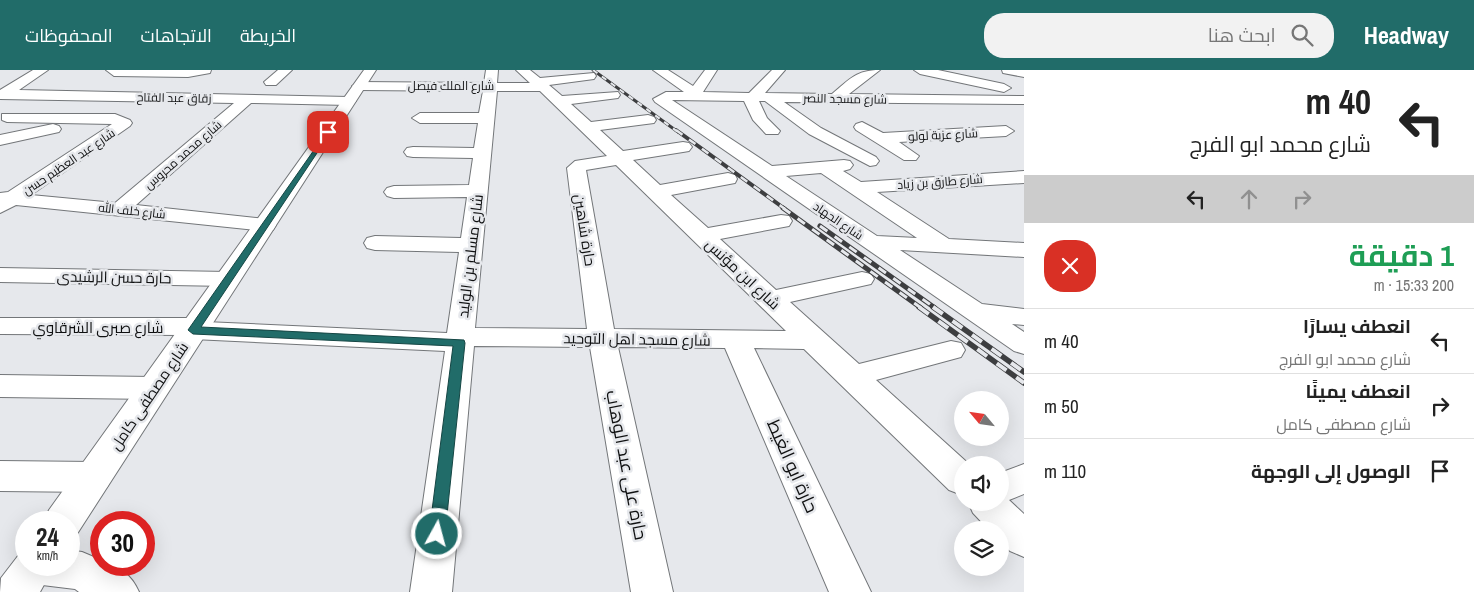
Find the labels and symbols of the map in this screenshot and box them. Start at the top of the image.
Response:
street label: شارع الملك فيصل [408,78,494,94]
street label: زقاق عبد الفتاح [136,89,212,107]
street label: شارع مسجد النصر [802,90,887,108]
pin [307,111,349,153]
street label: شارع محمد محروس [141,117,225,193]
street label: شارع عبد العظيم حسن [20,125,118,199]
street label: شارع عزبة لولو [908,125,978,145]
street label: شارع طارق بن زياد [897,171,983,193]
street label: شارع مسلم بن الوليد [452,193,489,319]
street label: حارة شاهين [569,193,601,267]
street label: شارع الجهاد [810,198,866,244]
street label: شارع خلف الله [98,200,167,222]
street label: شارع ابن مؤنس [700,234,785,315]
street label: حارة حسن الرشيدى [56,266,172,288]
street label: شارع صبرى الشرقاوي [33,317,164,340]
street label: شارع مسجد اهل التوحيد [563,327,711,352]
street label: شارع مصطفى كامل [105,338,194,455]
street label: حارة على عبد الوهاب [600,388,654,542]
north arrow [954,391,1009,446]
street label: حارة ابو الغيط [761,415,825,517]
position arrow [410,507,462,559]
speed limit sign: 30 [90,511,155,576]

